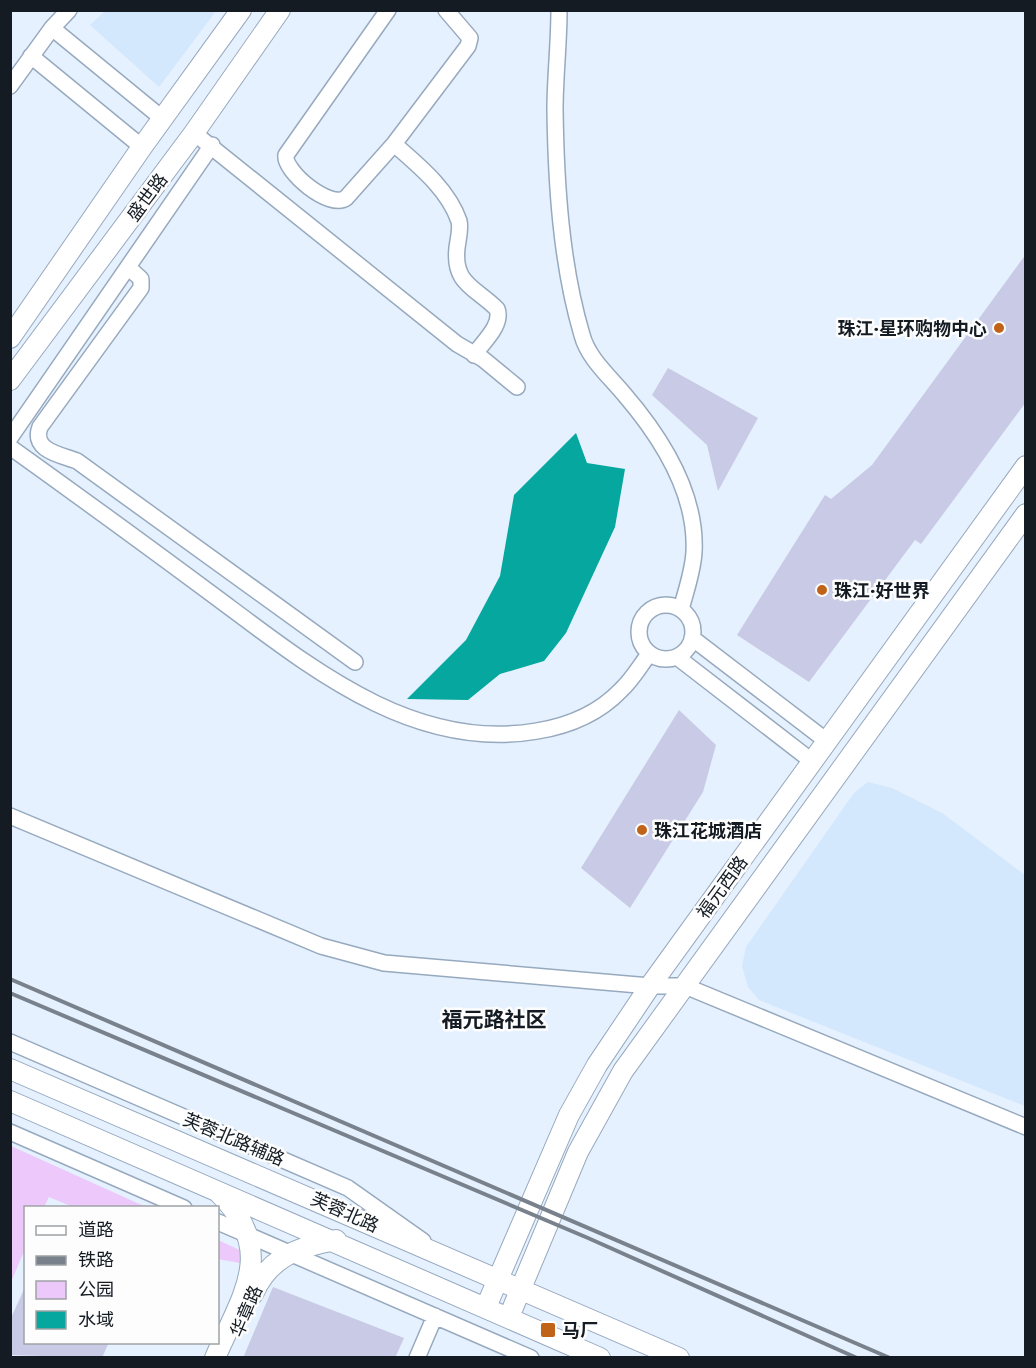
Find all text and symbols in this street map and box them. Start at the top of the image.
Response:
street label: 盛世路 [121,168,173,226]
place label: 珠江·星环购物中心 [838,316,987,341]
marker: 珠江·星环购物中心 [992,321,1006,335]
place label: 珠江·好世界 [834,578,929,603]
marker: 珠江·好世界 [815,583,829,597]
place label: 珠江花城酒店 [654,818,762,843]
marker: 珠江花城酒店 [635,823,649,837]
street label: 福元西路 [691,851,753,923]
district label: 福元路社区 [442,1005,547,1034]
street label: 芙蓉北路辅路 [179,1106,289,1172]
street label: 芙蓉北路 [307,1186,383,1238]
legend [24,1206,219,1344]
text: 道路 [78,1217,114,1242]
text: 铁路 [78,1247,114,1272]
text: 公园 [78,1277,114,1302]
street label: 华章路 [224,1281,268,1341]
text: 水域 [78,1307,114,1332]
place label: 马厂 [562,1318,598,1343]
marker: 马厂 [539,1321,557,1339]

